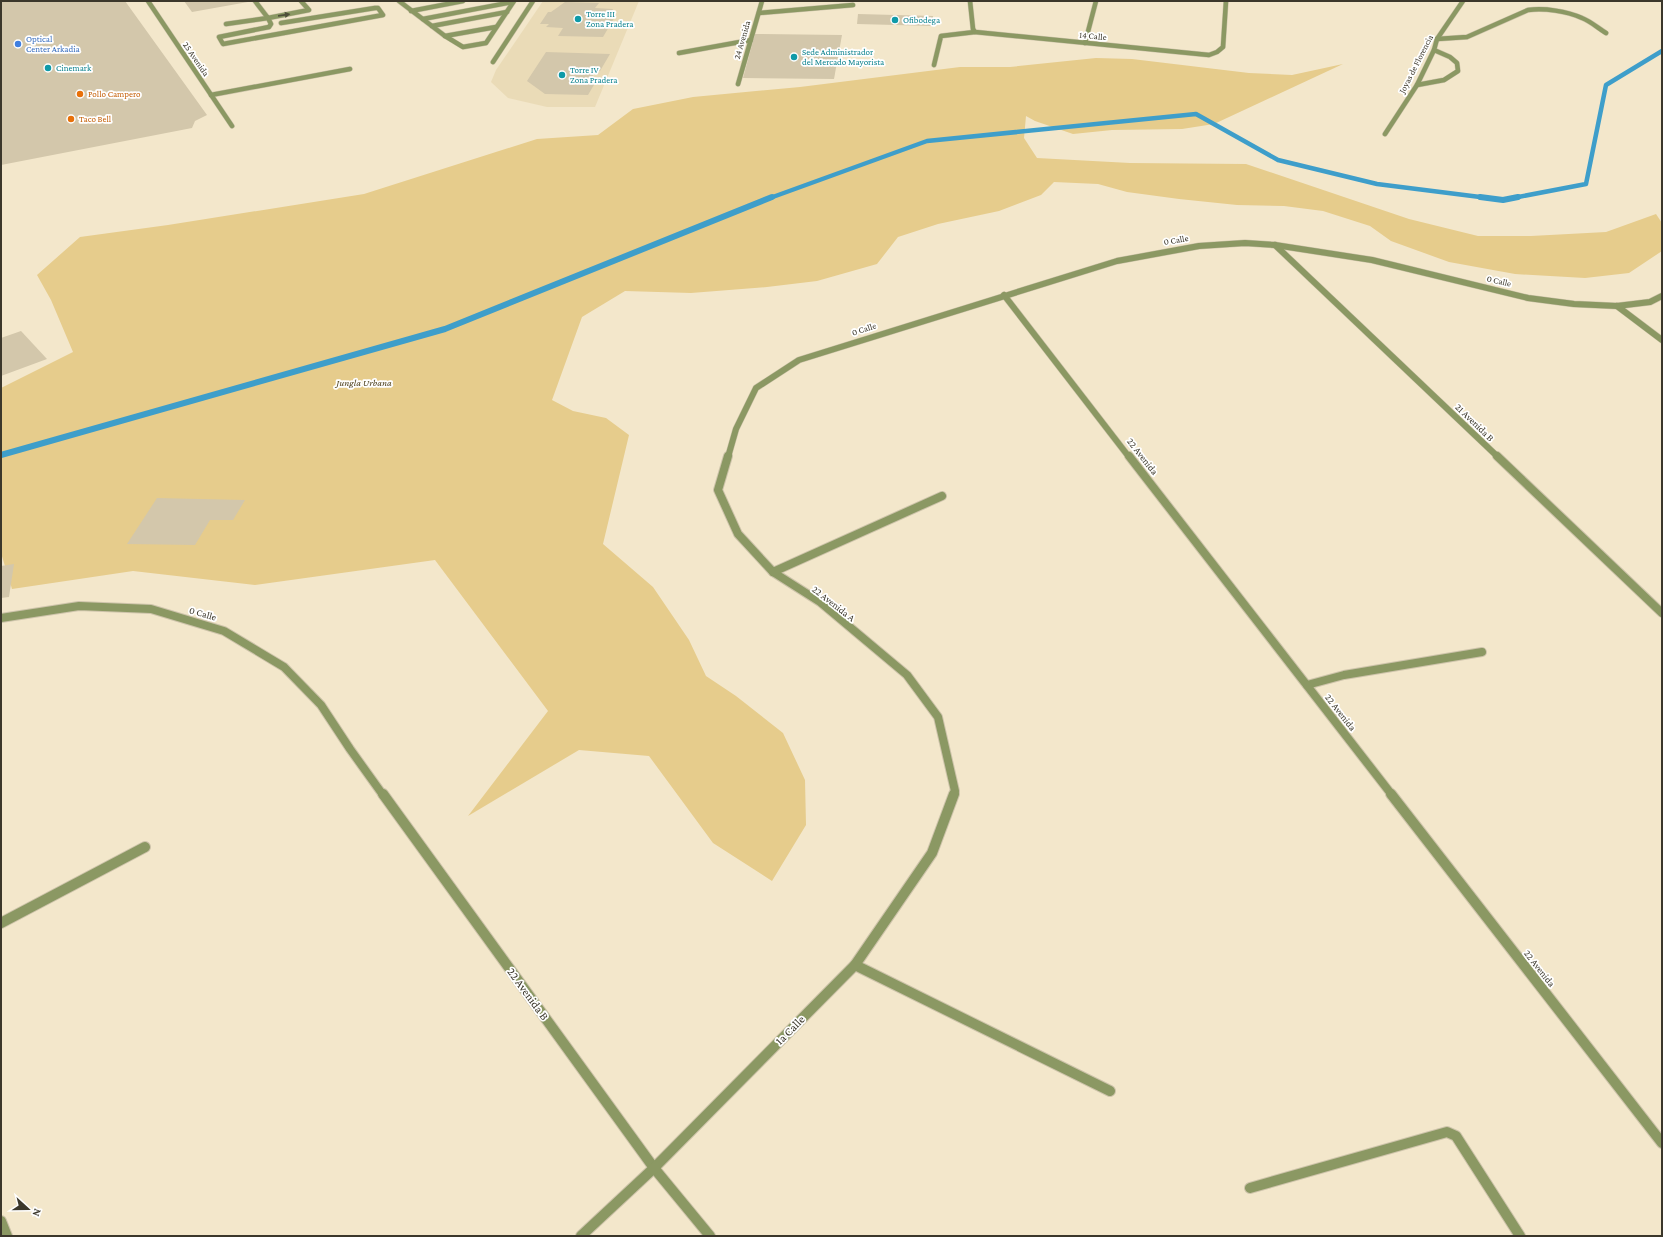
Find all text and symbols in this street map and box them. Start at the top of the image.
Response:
place label: Torre III Zona Pradera [586,9,633,29]
one-way arrow [278,12,290,18]
marker: Torre III Zona Pradera [573,14,583,24]
marker: Ofibodega [890,15,900,25]
place label: Ofibodega [903,15,940,25]
street label: 24 Avenida [732,20,752,60]
street label: 14 Calle [1079,30,1107,42]
street label: Joyas de Florencia [1396,33,1435,96]
place label: Optical Center Arkadia [26,34,80,54]
marker: Optical Center Arkadia [13,39,23,49]
street label: 25 Avenida [181,40,211,78]
place label: Sede Administrador del Mercado Mayorista [802,47,884,67]
marker: Sede Administrador del Mercado Mayorista [789,52,799,62]
marker: Cinemark [43,63,53,73]
place label: Cinemark [56,63,92,73]
place label: Torre IV Zona Pradera [570,65,617,85]
marker: Torre IV Zona Pradera [557,70,567,80]
marker: Pollo Campero [75,89,85,99]
place label: Pollo Campero [88,89,141,99]
marker: Taco Bell [66,114,76,124]
place label: Taco Bell [79,114,112,124]
street label: 0 Calle [1163,233,1189,247]
street label: 0 Calle [1486,273,1512,289]
street label: 0 Calle [851,320,877,338]
park label: Jungla Urbana [334,377,392,388]
street label: 21 Avenida B [1453,401,1497,444]
street label: 22 Avenida [1125,436,1161,477]
street label: 22 Avenida A [810,583,857,624]
street label: 0 Calle [188,604,218,623]
street label: 22 Avenida [1323,692,1359,733]
street label: 22 Avenida [1522,948,1558,989]
street label: 22 Avenida B [504,965,552,1023]
street label: 1a Calle [772,1012,808,1048]
north arrow [8,1189,48,1229]
text: N [30,1207,44,1219]

